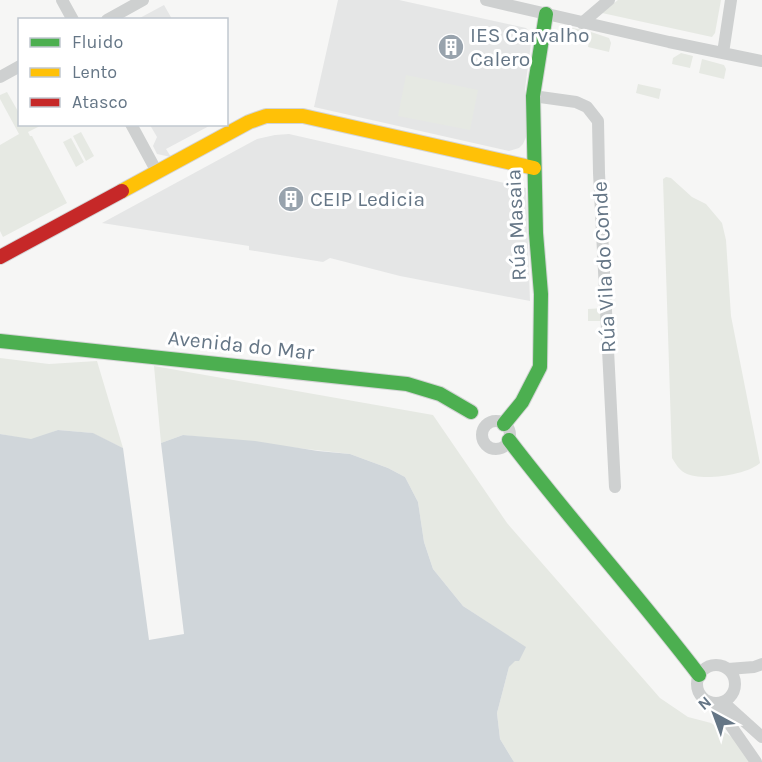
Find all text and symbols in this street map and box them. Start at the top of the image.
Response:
legend [18,18,228,126]
place label: IES Carvalho Calero [470,23,590,71]
text: Fluido [72,31,123,53]
building icon: IES Carvalho Calero [436,32,466,62]
text: Lento [72,61,117,83]
text: Atasco [72,91,128,113]
street label: Rúa Masaia [501,169,531,281]
street label: Rúa Vila do Conde [588,181,620,353]
building icon: CEIP Ledicia [276,184,306,214]
place label: CEIP Ledicia [310,187,425,211]
street label: Avenida do Mar [167,325,316,365]
north arrow [684,684,744,744]
text: N [694,692,715,714]

